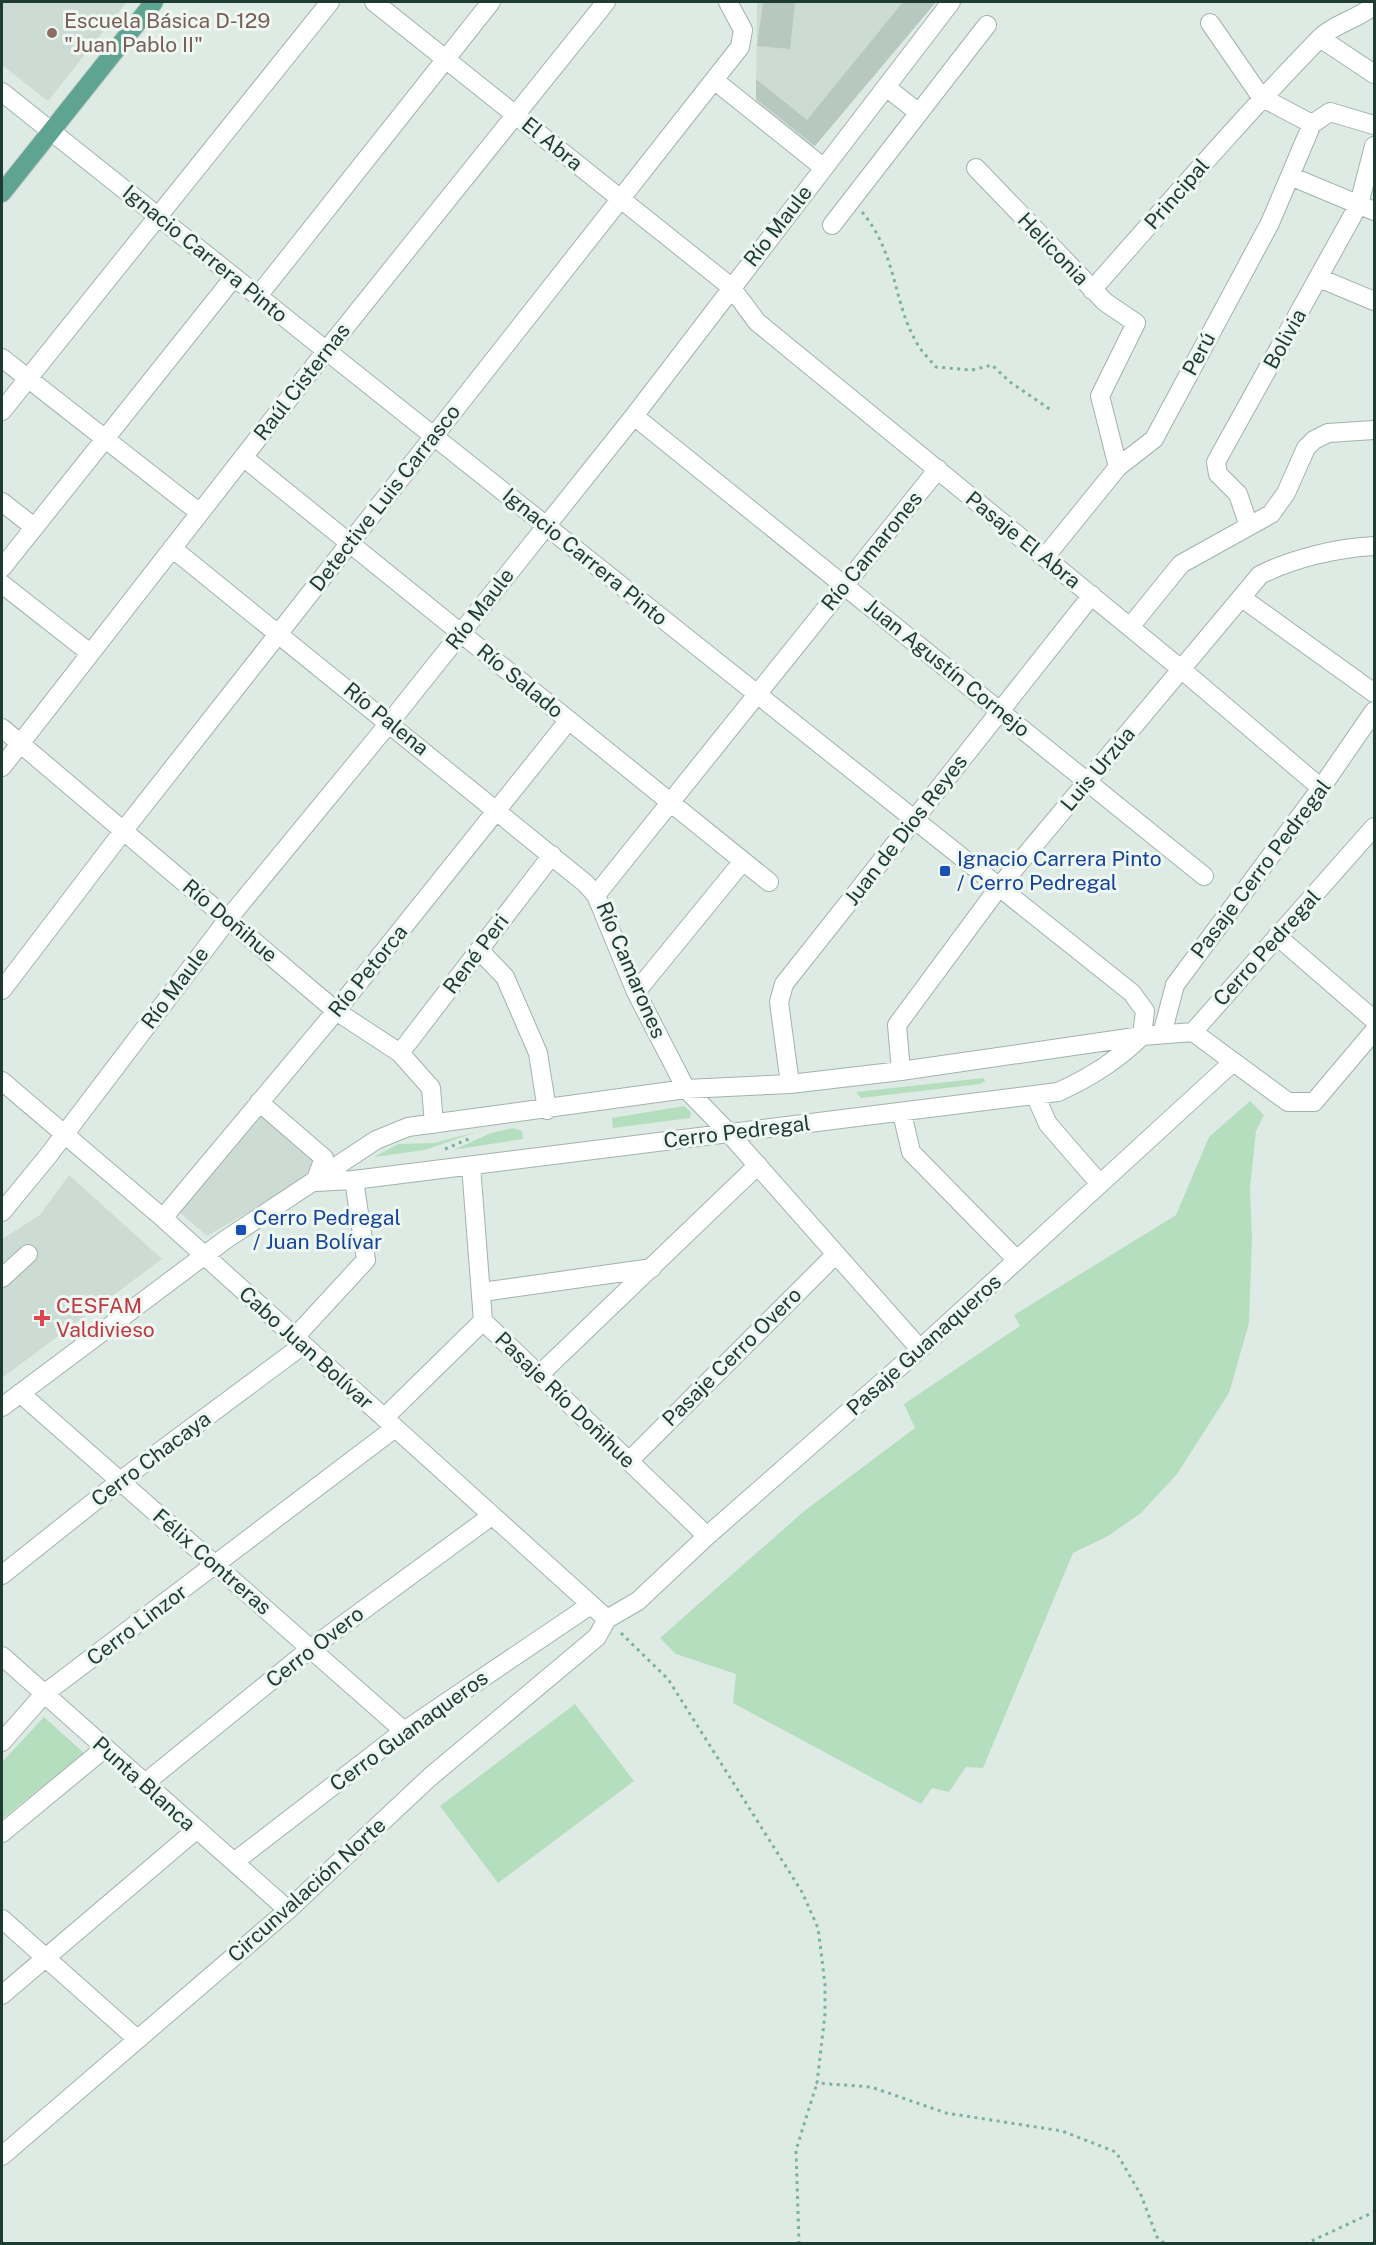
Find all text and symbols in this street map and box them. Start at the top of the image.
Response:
place label: Escuela Básica D-129 "Juan Pablo II" [64,8,270,57]
marker: Escuela Básica D-129 "Juan Pablo II" [45,26,59,40]
street label: El Abra [517,112,588,176]
street label: Principal [1139,153,1214,234]
street label: Ignacio Carrera Pinto [118,180,293,328]
street label: Río Maule [738,180,817,271]
street label: Heliconia [1013,207,1094,290]
street label: Bolivia [1258,304,1311,373]
street label: Raúl Cisternas [248,318,355,445]
street label: Perú [1177,328,1220,380]
street label: Detective Luis Carrasco [304,399,465,596]
street label: Ignacio Carrera Pinto [498,483,673,631]
street label: Río Camarones [816,486,927,615]
street label: Pasaje El Abra [961,486,1086,594]
street label: Río Maule [440,563,519,654]
street label: Juan Agustín Cornejo [860,593,1035,742]
street label: Río Salado [472,638,569,723]
street label: Río Palena [339,677,434,760]
street label: Luis Urzúa [1055,721,1140,816]
street label: Juan de Dios Reyes [839,749,972,910]
street label: Pasaje Cerro Pedregal [1186,775,1336,963]
place label: Ignacio Carrera Pinto / Cerro Pedregal [957,846,1162,895]
marker: Ignacio Carrera Pinto / Cerro Pedregal [938,864,952,878]
street label: Río Doñihue [178,874,283,967]
street label: Cerro Pedregal [1208,885,1326,1011]
street label: Río Camarones [591,898,672,1042]
street label: René Peri [438,909,514,998]
street label: Río Petorca [323,920,412,1022]
street label: Río Maule [136,942,214,1034]
street label: Cerro Pedregal [662,1110,812,1153]
place label: Cerro Pedregal / Juan Bolívar [253,1205,401,1254]
marker: Cerro Pedregal / Juan Bolívar [234,1223,248,1237]
street label: Pasaje Guanaqueros [841,1269,1006,1421]
street label: Cabo Juan Bolívar [234,1281,379,1414]
street label: Pasaje Cerro Overo [657,1282,806,1431]
place label: CESFAM Valdivieso [56,1293,155,1342]
marker: CESFAM Valdivieso [33,1309,51,1327]
street label: Pasaje Río Doñihue [490,1326,641,1473]
street label: Cerro Chacaya [86,1406,215,1512]
street label: Félix Contreras [148,1503,277,1620]
street label: Cerro Linzor [82,1579,192,1670]
street label: Cerro Overo [261,1601,368,1692]
street label: Cerro Guanaqueros [325,1665,493,1796]
street label: Punta Blanca [88,1731,201,1836]
street label: Circunvalación Norte [223,1812,391,1967]

